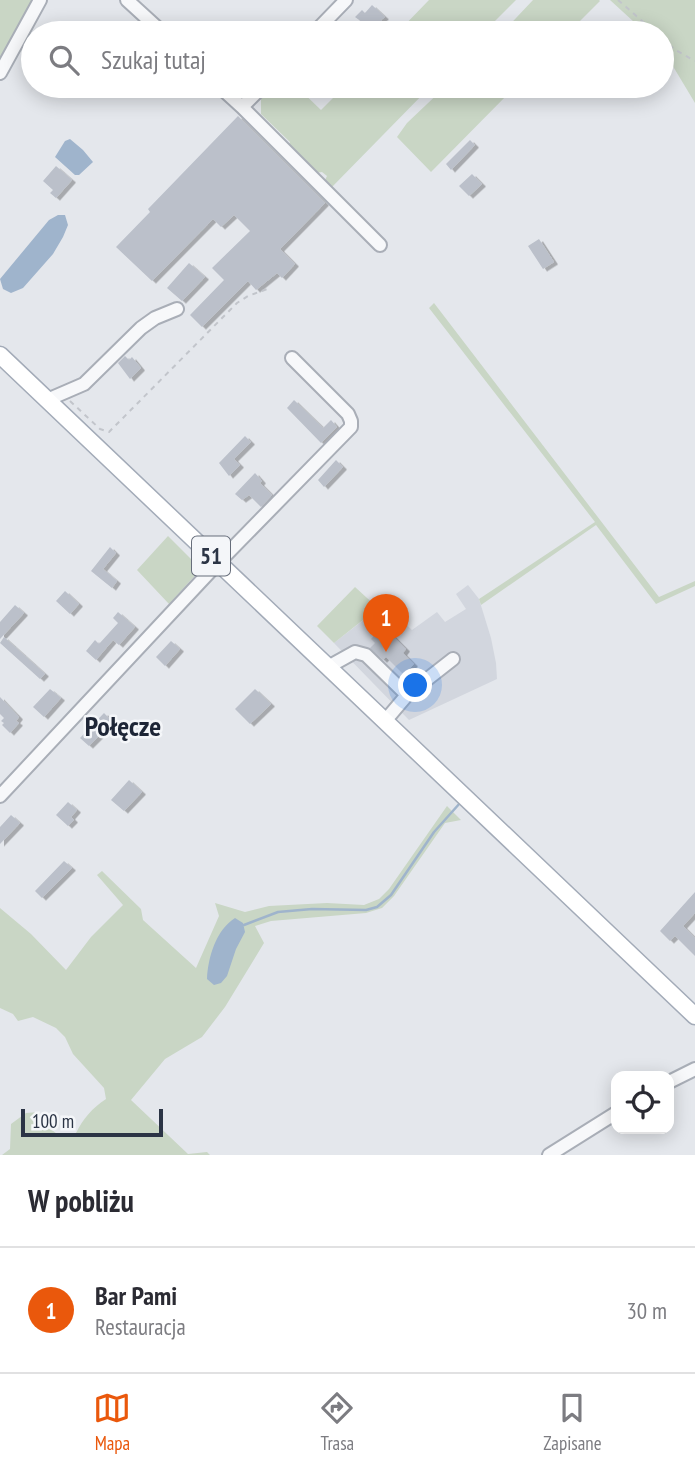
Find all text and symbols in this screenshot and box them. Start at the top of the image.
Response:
search box [21,21,674,98]
icon: search [45,41,83,79]
text: Szukaj tutaj [101,43,206,76]
road number: 51 [192,536,230,576]
pin: 1 [363,594,409,652]
your location [398,668,432,702]
district label: Połęcze [85,707,161,744]
map controls [611,1071,674,1134]
button: locate [611,1071,674,1134]
scale bar [21,1106,163,1138]
text: 100 m [32,1109,74,1133]
text: W pobliżu [28,1181,134,1220]
text: Bar Pami [95,1279,177,1312]
text: 1 [46,1296,57,1325]
text: 30 m [626,1296,667,1325]
text: Restauracja [95,1312,186,1341]
tab: Mapa [93,1389,131,1455]
tab: Trasa [318,1389,356,1455]
tab: Zapisane [543,1389,602,1455]

